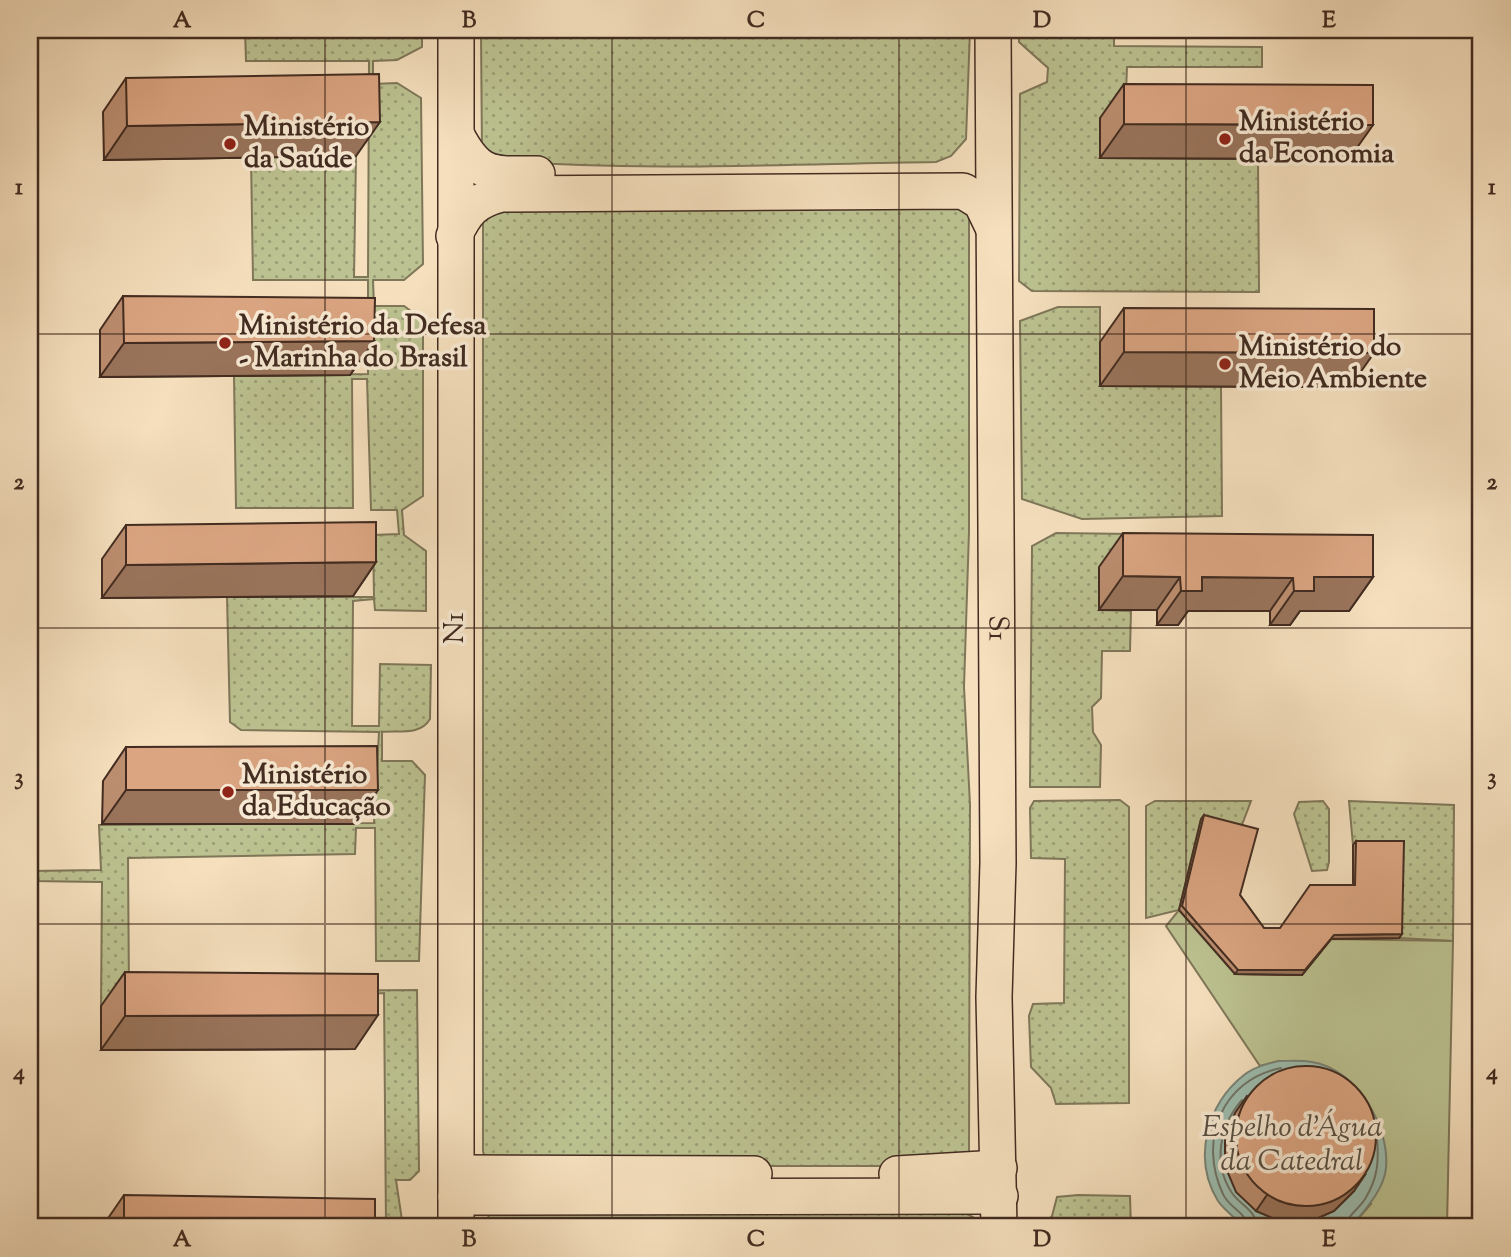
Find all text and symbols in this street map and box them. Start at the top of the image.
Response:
text: A [173,5,192,38]
text: B [462,5,477,38]
text: C [747,5,765,38]
text: D [1033,5,1051,38]
text: E [1322,5,1336,38]
place label: Ministério da Economia [1239,103,1394,175]
place label: Ministério da Saúde [244,108,369,180]
marker: Ministério da Economia [1217,131,1233,147]
marker: Ministério da Saúde [222,136,238,152]
text: 1 [15,172,23,205]
text: 1 [1488,172,1496,205]
place label: Ministério da Defesa - Marinha do Brasil [239,307,486,379]
place label: Ministério do Meio Ambiente [1239,328,1427,400]
marker: Ministério da Defesa - Marinha do Brasil [217,335,233,351]
marker: Ministério do Meio Ambiente [1217,356,1233,372]
text: 2 [14,467,25,500]
text: 2 [1487,467,1498,500]
street label: N1 [436,612,476,644]
street label: S1 [977,615,1017,641]
place label: Ministério da Educação [242,756,391,828]
text: 3 [14,762,24,795]
text: 3 [1487,762,1497,795]
marker: Ministério da Educação [220,784,236,800]
text: 4 [12,1057,25,1090]
text: 4 [1485,1057,1498,1090]
water label: Espelho d'Água da Catedral [1201,1107,1383,1184]
text: A [173,1224,192,1257]
text: B [462,1224,477,1257]
text: C [747,1224,765,1257]
text: D [1033,1224,1051,1257]
text: E [1322,1224,1336,1257]

